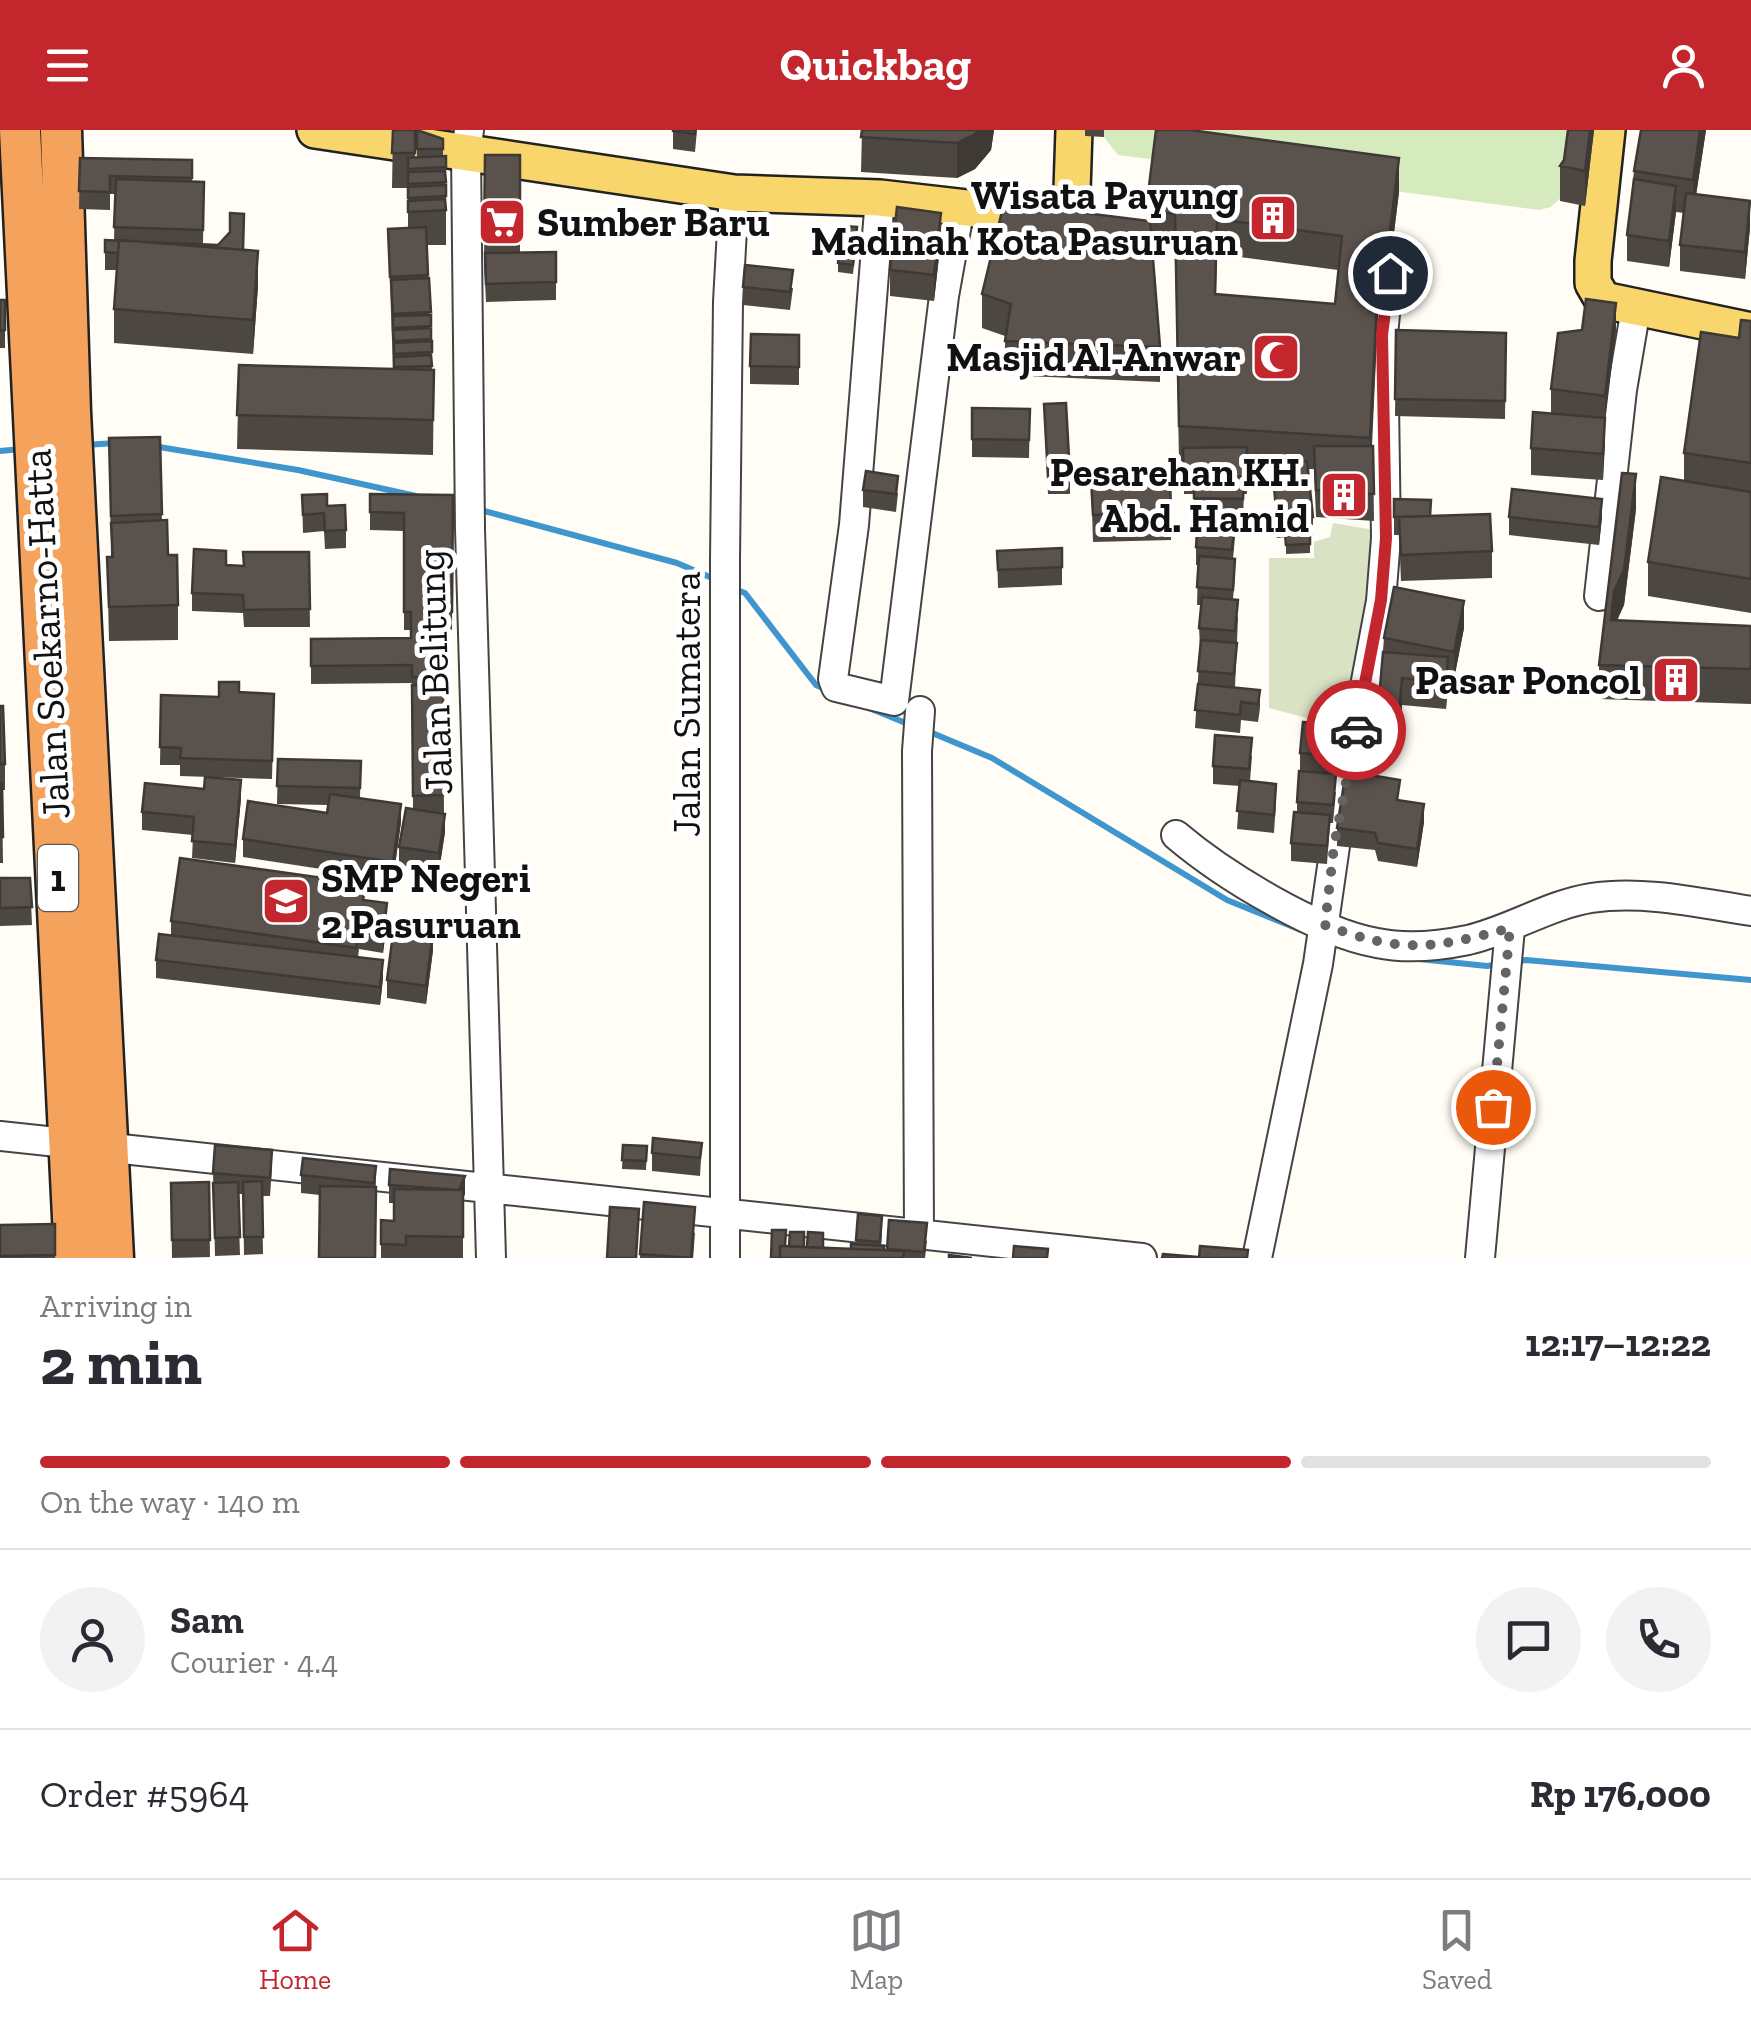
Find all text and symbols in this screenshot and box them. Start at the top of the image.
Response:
icon: menu [40,38,95,93]
text: Quickbag [780,38,971,92]
icon: person [1656,38,1711,93]
place label: Wisata Payung Madinah Kota Pasuruan [811,171,1238,265]
building icon: Wisata Payung Madinah Kota Pasuruan [1247,192,1299,244]
supermarket icon: Sumber Baru [476,196,528,248]
place label: Sumber Baru [537,198,770,246]
pin [1348,231,1433,316]
icon: home [1363,246,1418,301]
mosque icon: Masjid Al-Anwar [1250,331,1302,383]
place label: Masjid Al-Anwar [946,333,1241,381]
street label: Jalan Soekarno-Hatta [12,448,80,820]
place label: Pesarehan KH. Abd. Hamid [1050,448,1309,542]
building icon: Pesarehan KH. Abd. Hamid [1318,469,1370,521]
street label: Jalan Belitung [406,548,462,795]
street label: Jalan Sumatera [662,571,710,837]
building icon: Pasar Poncol [1650,654,1702,706]
place label: Pasar Poncol [1415,656,1641,704]
courier [1306,680,1406,780]
icon: car [1329,703,1384,758]
road number: 1 [38,845,78,911]
place label: SMP Negeri 2 Pasuruan [321,854,531,948]
school or university icon: SMP Negeri 2 Pasuruan [260,875,312,927]
pin [1451,1065,1536,1150]
icon: bag [1466,1080,1521,1135]
text: Arriving in [40,1287,192,1325]
text: 12:17–12:22 [1525,1320,1711,1366]
text: 2 min [40,1323,202,1401]
text: On the way · 140 m [40,1483,300,1521]
button: person [40,1587,145,1692]
button: chat [1476,1587,1581,1692]
button: phone [1606,1587,1711,1692]
text: Sam [170,1597,244,1643]
text: Courier · 4.4 [170,1643,338,1681]
text: Order #5964 [40,1771,249,1817]
text: Rp 176,000 [1530,1771,1711,1817]
tab: Home [259,1903,331,1996]
tab: Map [849,1903,904,1996]
tab: Saved [1422,1903,1492,1996]

